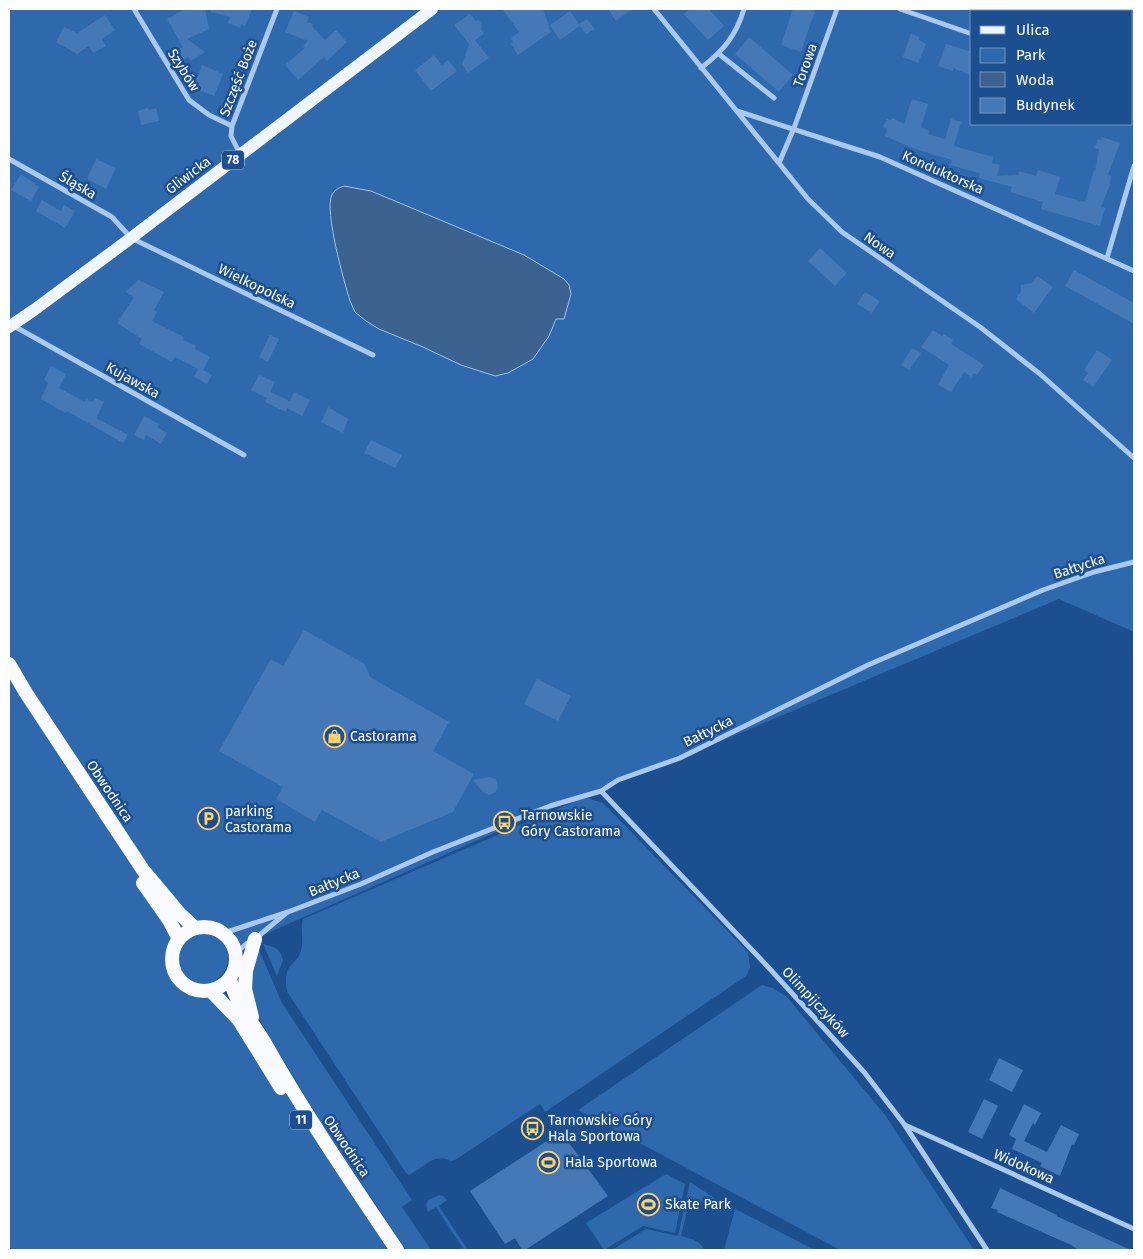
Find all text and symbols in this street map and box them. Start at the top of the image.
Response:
legend [970,10,1133,125]
text: Ulica [1016,21,1050,39]
street label: Szczęść Boże [216,37,261,119]
street label: Torowa [790,41,821,89]
street label: Szybów [164,46,203,95]
text: Park [1016,46,1046,64]
text: Woda [1016,71,1054,89]
text: Budynek [1016,96,1075,114]
street label: Konduktorska [899,147,986,198]
road number: 78 [222,150,244,170]
street label: Gliwicka [162,153,214,198]
street label: Śląska [56,167,100,203]
street label: Nowa [860,228,899,262]
street label: Wielkopolska [215,260,298,313]
street label: Kujawska [103,359,163,402]
street label: Bałtycka [1051,550,1107,583]
street label: Bałtycka [680,712,736,751]
shop icon: Castorama [322,724,346,748]
place label: Castorama [350,728,417,745]
street label: Obwodnica [83,757,136,825]
place label: parking Castorama [225,803,292,836]
parking icon: parking Castorama [197,807,221,831]
place label: Tarnowskie Góry Castorama [521,807,621,840]
bus stop icon: Tarnowskie Góry Castorama [493,811,517,835]
street label: Bałtycka [306,865,362,900]
street label: Olimpijczyków [778,963,853,1041]
road number: 11 [290,1110,312,1130]
street label: Obwodnica [320,1112,373,1180]
place label: Tarnowskie Góry Hala Sportowa [548,1112,652,1145]
bus stop icon: Tarnowskie Góry Hala Sportowa [520,1116,544,1140]
street label: Widokowa [991,1146,1057,1187]
sports icon: Hala Sportowa [537,1150,561,1174]
place label: Hala Sportowa [565,1154,657,1171]
sports icon: Skate Park [637,1192,661,1216]
place label: Skate Park [665,1196,732,1213]

